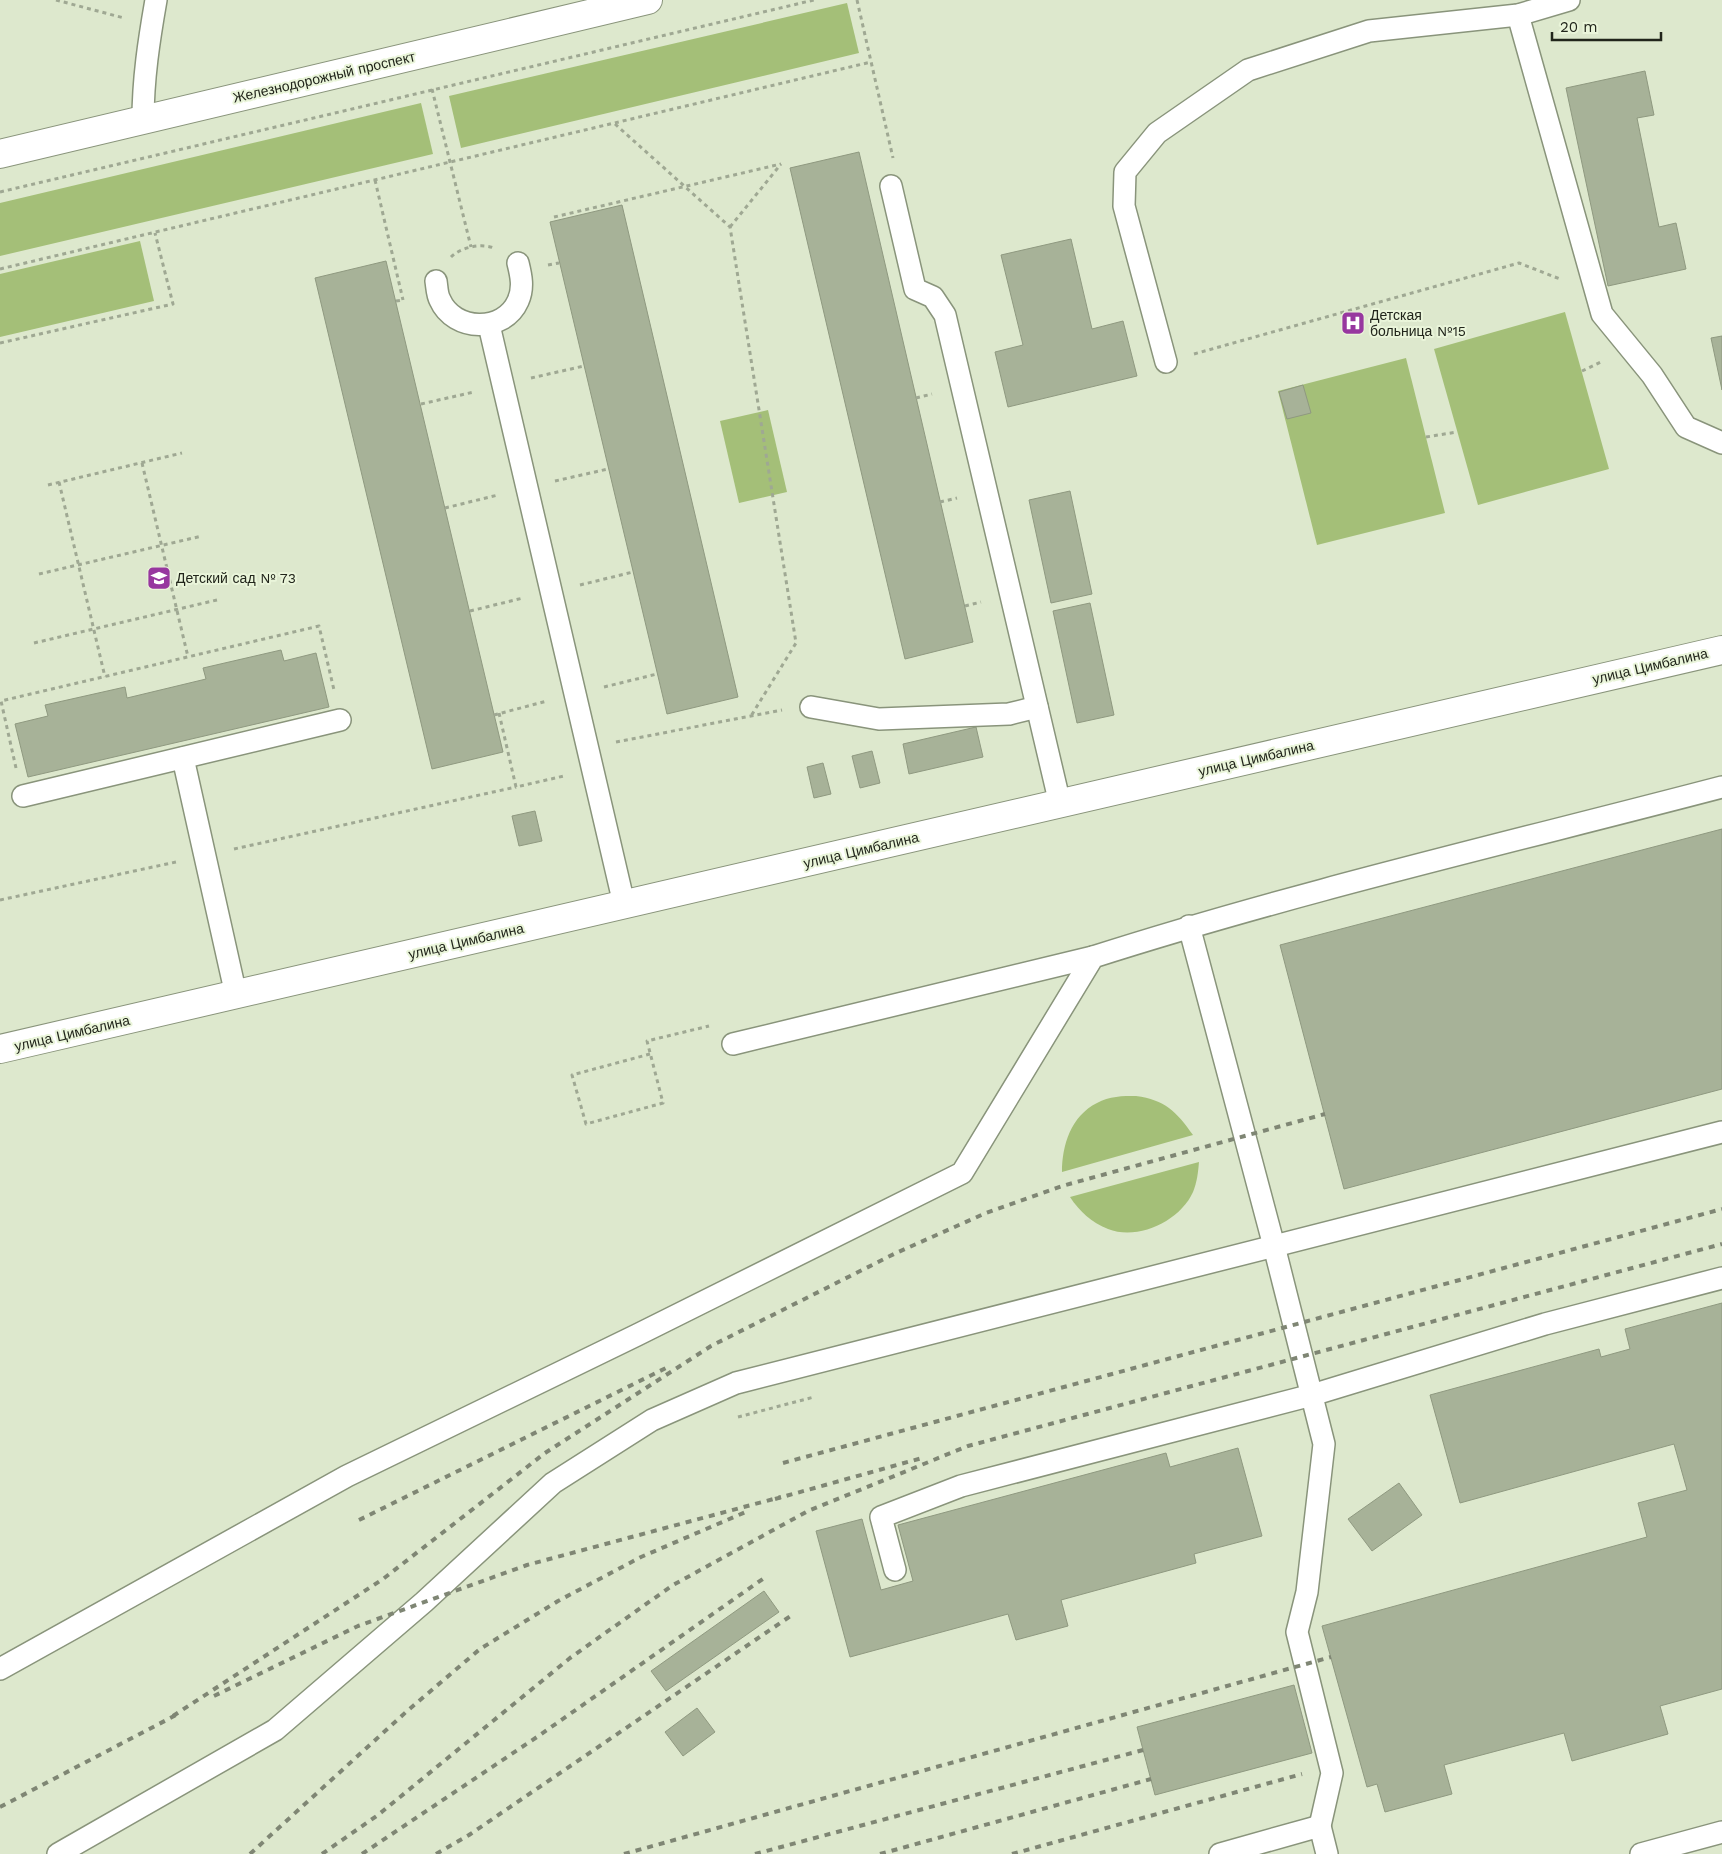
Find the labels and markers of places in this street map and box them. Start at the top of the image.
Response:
place label: Детская больница №15 [1370,307,1466,339]
hospital icon: Детская больница №15 [1340,310,1366,336]
school or university icon: Детский сад № 73 [146,565,172,591]
place label: Детский сад № 73 [176,570,296,586]

